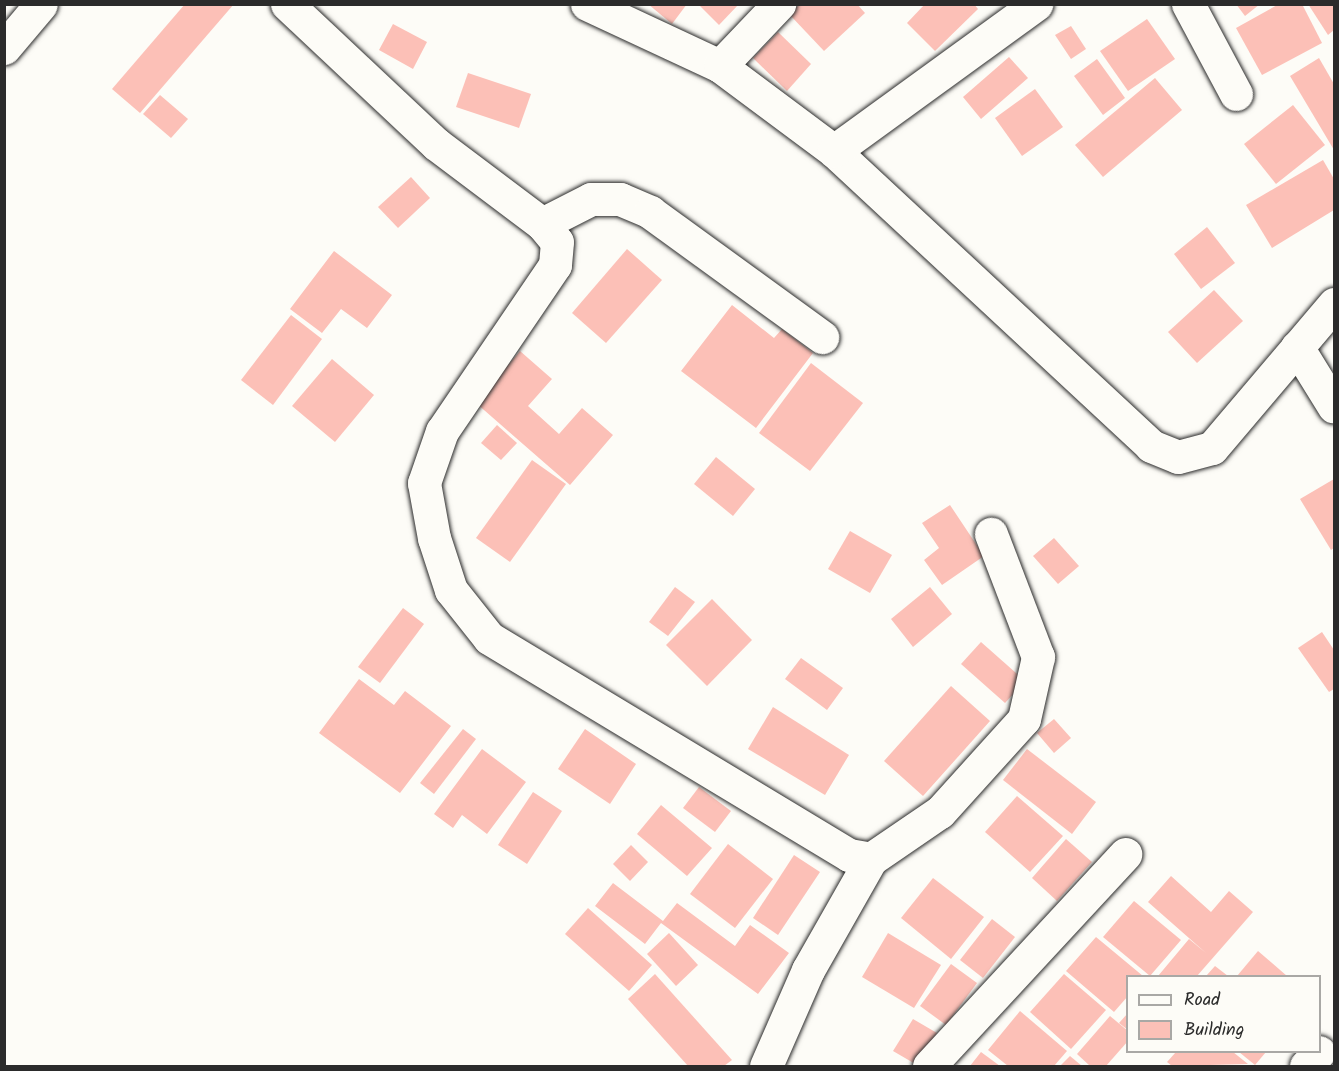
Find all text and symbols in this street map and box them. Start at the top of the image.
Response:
legend [1126,975,1321,1053]
text: Road [1184,986,1220,1015]
text: Building [1184,1016,1244,1045]

